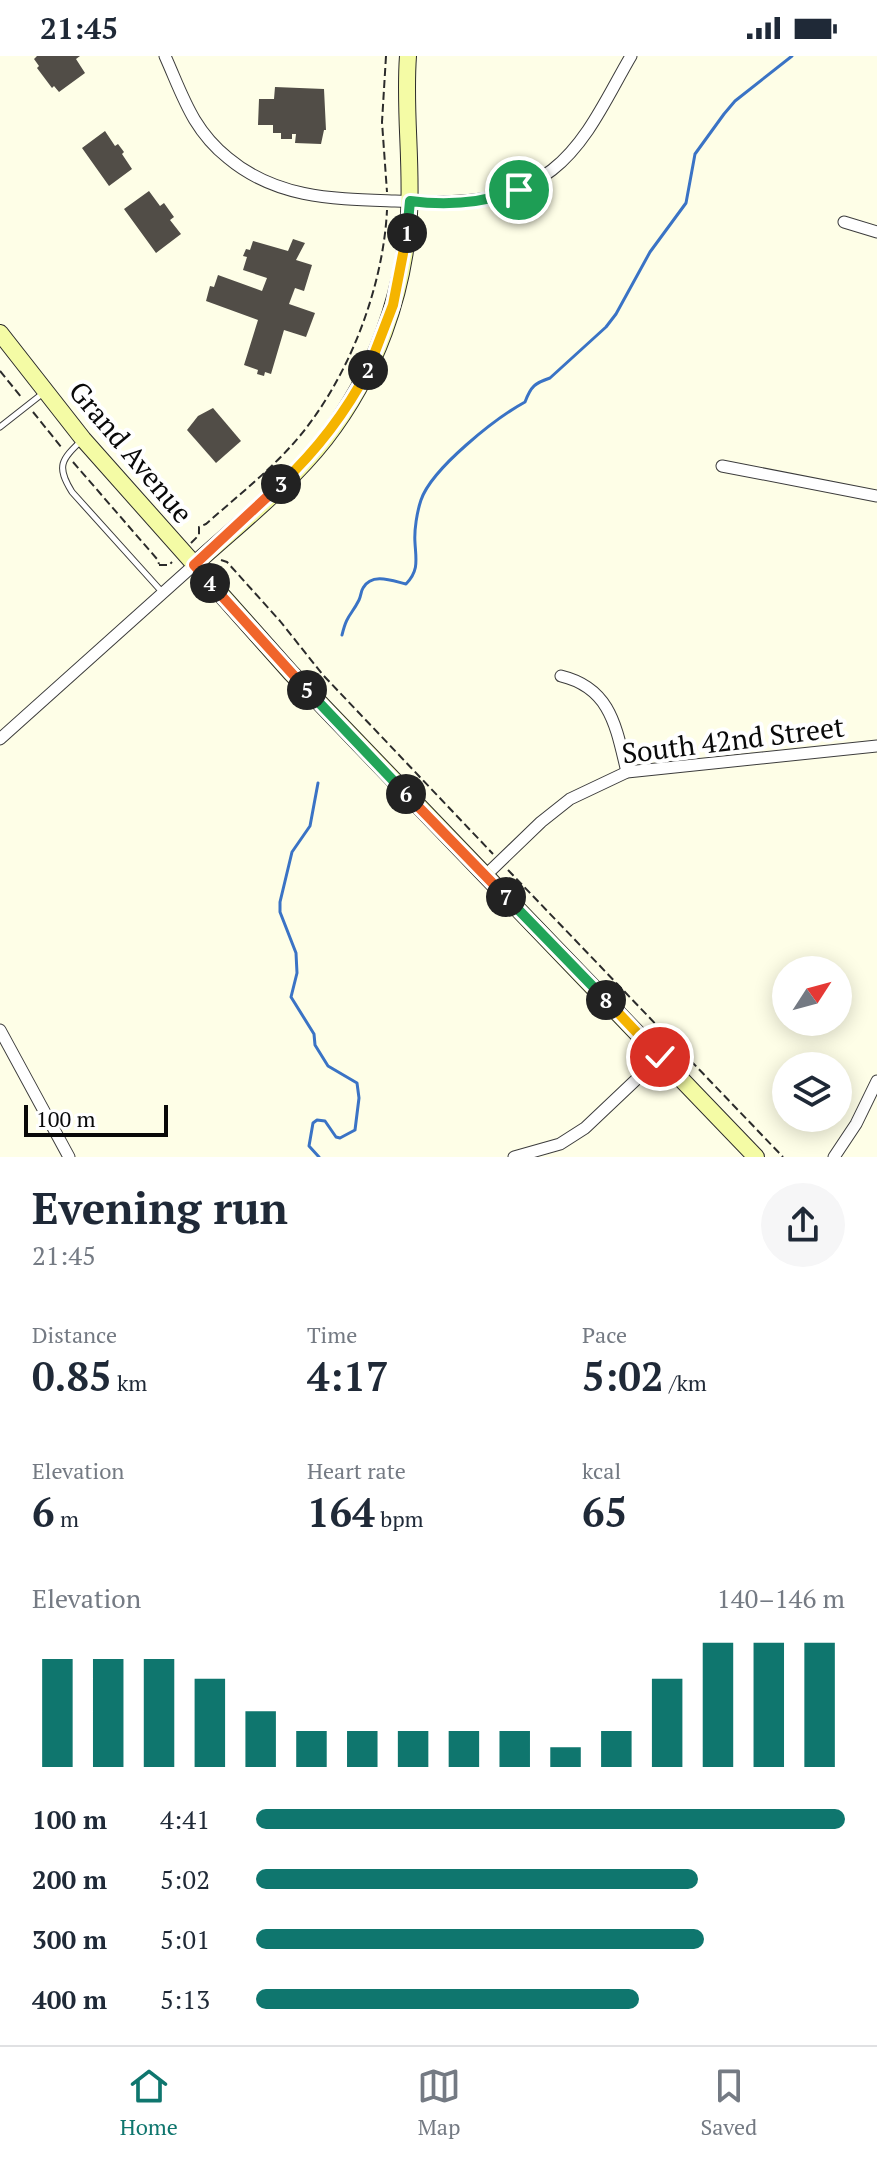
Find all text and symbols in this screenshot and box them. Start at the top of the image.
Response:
text: 21:45 [40,8,118,48]
pin [485,156,553,224]
icon: arrive [497,168,541,212]
pin: 1 [387,213,427,253]
text: 1 [401,218,413,247]
pin: 2 [348,350,388,390]
text: 2 [362,355,374,384]
street label: Grand Avenue [61,373,202,530]
pin: 3 [261,464,301,504]
text: 3 [275,469,287,498]
pin: 4 [190,563,230,603]
text: 4 [204,568,216,597]
pin: 5 [287,670,327,710]
text: 5 [301,675,313,704]
street label: South 42nd Street [620,707,847,771]
pin: 6 [386,774,426,814]
text: 6 [400,779,412,808]
pin: 7 [486,877,526,917]
text: 7 [500,882,512,911]
north arrow [772,956,852,1036]
map controls [772,956,852,1132]
pin: 8 [586,980,626,1020]
text: 8 [600,985,612,1014]
pin [626,1023,694,1091]
icon: check [638,1035,682,1079]
button: layers [772,1052,852,1132]
scale bar [24,1101,168,1137]
text: 100 m [36,1104,96,1133]
text: Evening run [32,1178,288,1237]
button: share [761,1183,845,1267]
text: 21:45 [32,1238,96,1272]
text: Distance [32,1320,117,1349]
text: Time [307,1320,357,1349]
text: Pace [582,1320,627,1349]
text: 0.85 [32,1349,112,1402]
text: 4:17 [307,1349,389,1402]
text: 5:02 [582,1349,664,1402]
text: km [112,1368,147,1397]
text: /km [664,1368,707,1397]
text: Elevation [32,1456,124,1485]
text: Heart rate [307,1456,406,1485]
text: kcal [582,1456,621,1485]
text: 6 [32,1485,55,1538]
text: 164 [307,1485,375,1538]
text: 65 [582,1485,627,1538]
text: m [55,1504,79,1533]
text: bpm [375,1504,424,1533]
text: Elevation [32,1581,141,1615]
text: 140–146 m [717,1581,845,1615]
text: 100 m [32,1802,107,1836]
text: 4:41 [160,1802,210,1836]
text: 200 m [32,1862,107,1896]
text: 5:02 [160,1862,210,1896]
text: 300 m [32,1922,107,1956]
text: 5:01 [160,1922,210,1956]
text: 400 m [32,1982,107,2016]
text: 5:13 [160,1982,210,2016]
tab: Home [120,2064,178,2141]
tab: Map [417,2064,461,2141]
tab: Saved [700,2064,757,2141]

